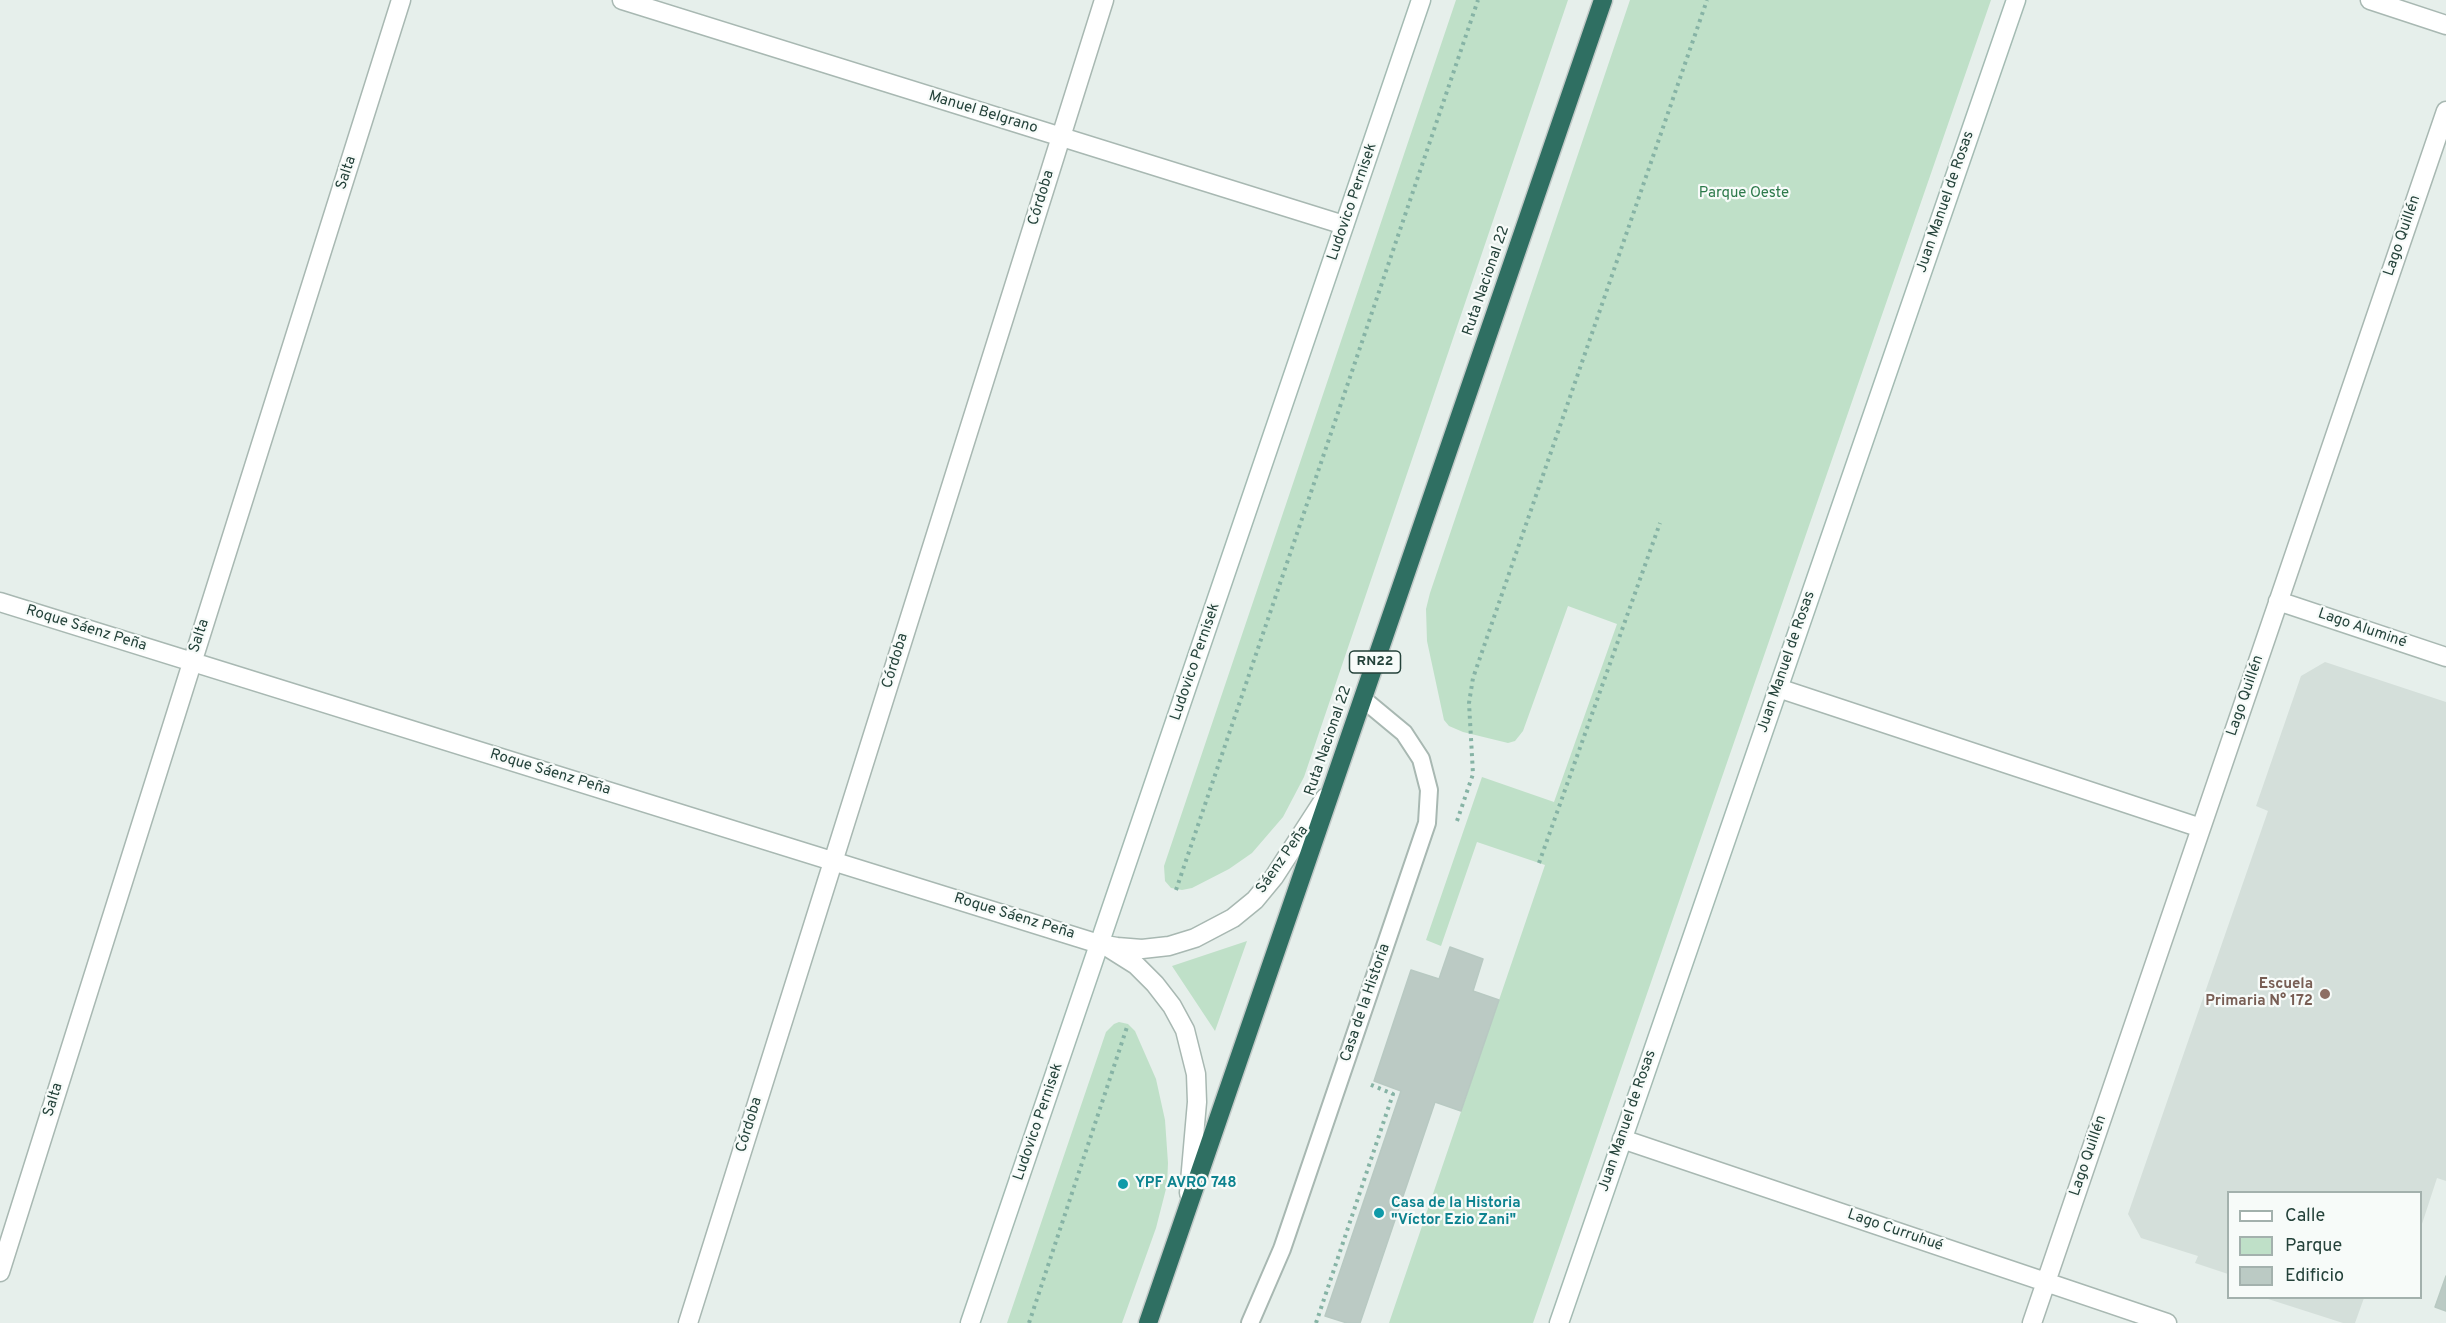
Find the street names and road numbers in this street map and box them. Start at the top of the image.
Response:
street label: Manuel Belgrano [926,88,1040,138]
street label: Juan Manuel de Rosas [1913,129,1979,275]
street label: Ludovico Pernisek [1324,141,1382,263]
street label: Salta [333,154,361,192]
street label: Córdoba [1025,168,1059,228]
street label: Lago Quillén [2381,193,2425,279]
street label: Ruta Nacional 22 [1460,224,1514,338]
street label: Juan Manuel de Rosas [1754,589,1820,735]
street label: Ludovico Pernisek [1167,601,1225,723]
street label: Roque Sáenz Peña [23,602,149,656]
street label: Lago Aluminé [2315,605,2409,653]
street label: Salta [186,617,214,655]
street label: Córdoba [879,631,913,691]
road number: RN22 [1350,651,1400,673]
street label: Lago Quillén [2224,653,2268,739]
street label: Ruta Nacional 22 [1302,684,1356,798]
street label: Roque Sáenz Peña [487,746,613,800]
street label: Sáenz Peña [1253,823,1313,897]
street label: Roque Sáenz Peña [951,890,1077,944]
street label: Casa de la Historia [1337,942,1395,1064]
street label: Juan Manuel de Rosas [1595,1048,1661,1194]
street label: Ludovico Pernisek [1010,1061,1068,1183]
street label: Salta [40,1081,68,1119]
street label: Córdoba [733,1095,767,1155]
street label: Lago Quillén [2067,1113,2111,1199]
street label: Lago Curruhué [1845,1206,1945,1256]

